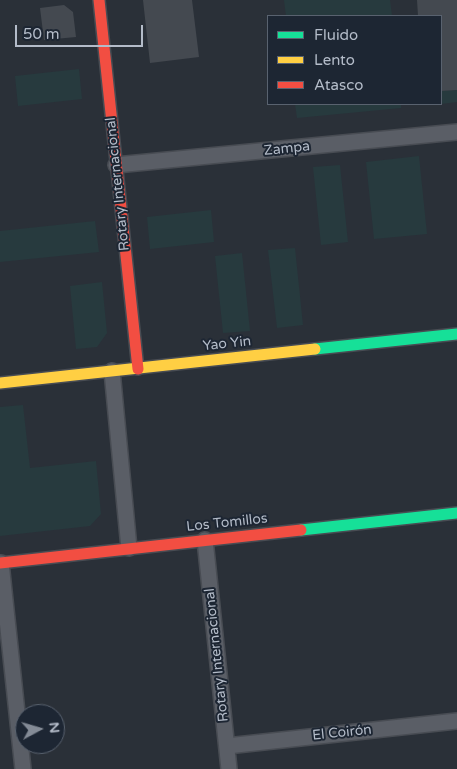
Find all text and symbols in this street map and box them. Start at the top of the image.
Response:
scale bar [18,15,145,47]
legend [267,15,442,105]
text: 50 m [23,25,60,43]
text: Fluido [314,26,358,44]
text: Lento [314,51,355,69]
text: Atasco [314,76,363,94]
street label: Rotary Internacional [103,116,133,252]
street label: Zampa [263,138,311,160]
street label: Yao Yin [202,333,252,355]
street label: Los Tomillos [186,510,268,536]
street label: Rotary Internacional [202,587,232,723]
north arrow [15,704,65,754]
text: N [45,721,63,734]
street label: El Coirón [311,722,373,744]

